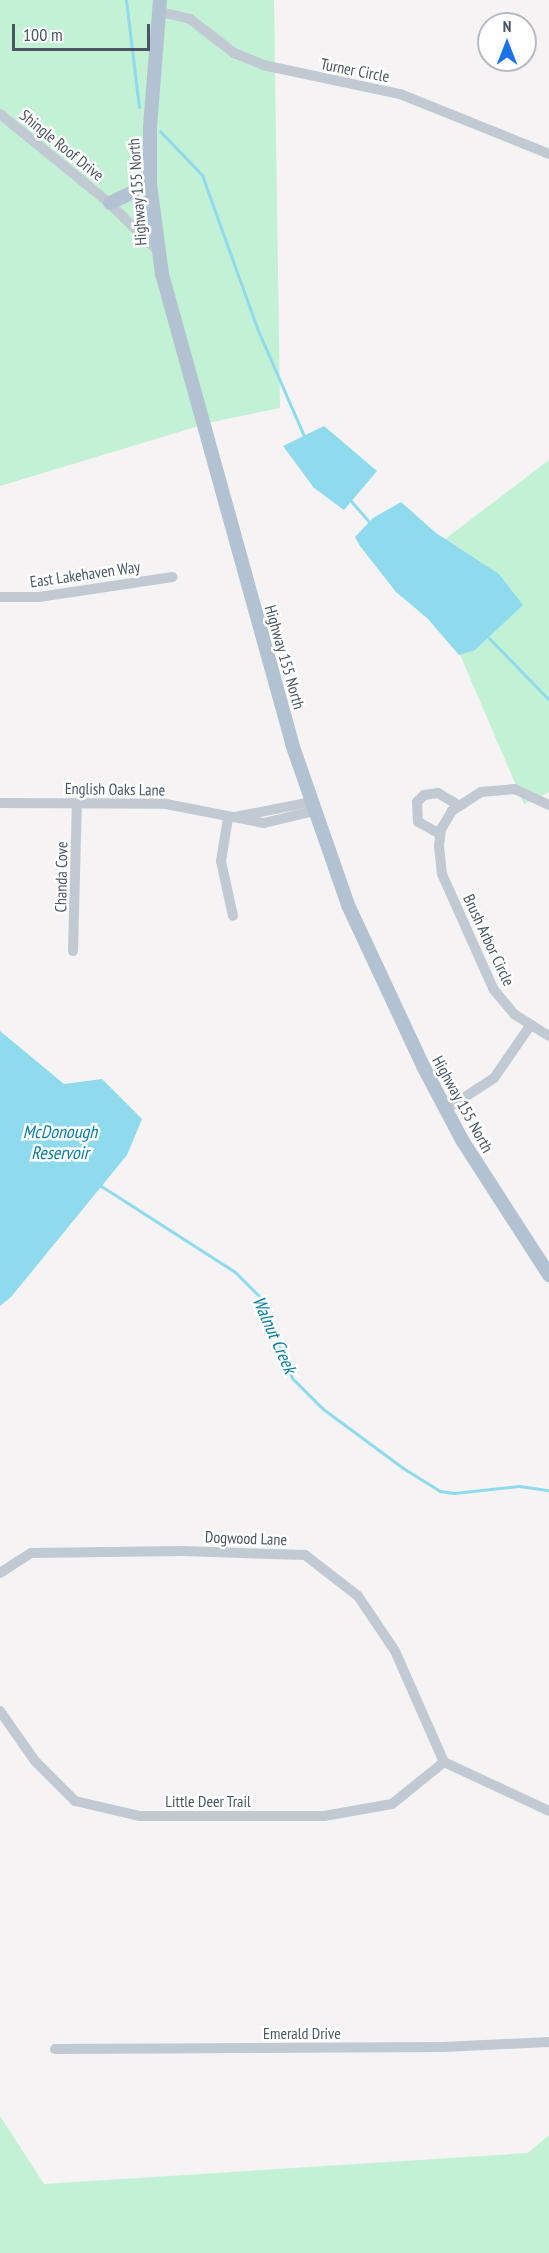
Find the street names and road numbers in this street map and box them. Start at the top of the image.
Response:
street label: Turner Circle [319,54,391,86]
street label: Shingle Roof Drive [16,105,108,185]
street label: Highway 155 North [124,137,150,247]
street label: East Lakehaven Way [29,557,141,591]
street label: Highway 155 North [261,602,309,712]
street label: English Oaks Lane [65,779,165,799]
street label: Chanda Cove [51,841,71,913]
street label: Brush Arbor Circle [459,891,519,989]
street label: Highway 155 North [428,1052,498,1156]
street label: Dogwood Lane [205,1527,287,1549]
street label: Little Deer Trail [165,1791,251,1811]
street label: Emerald Drive [263,2023,341,2043]

